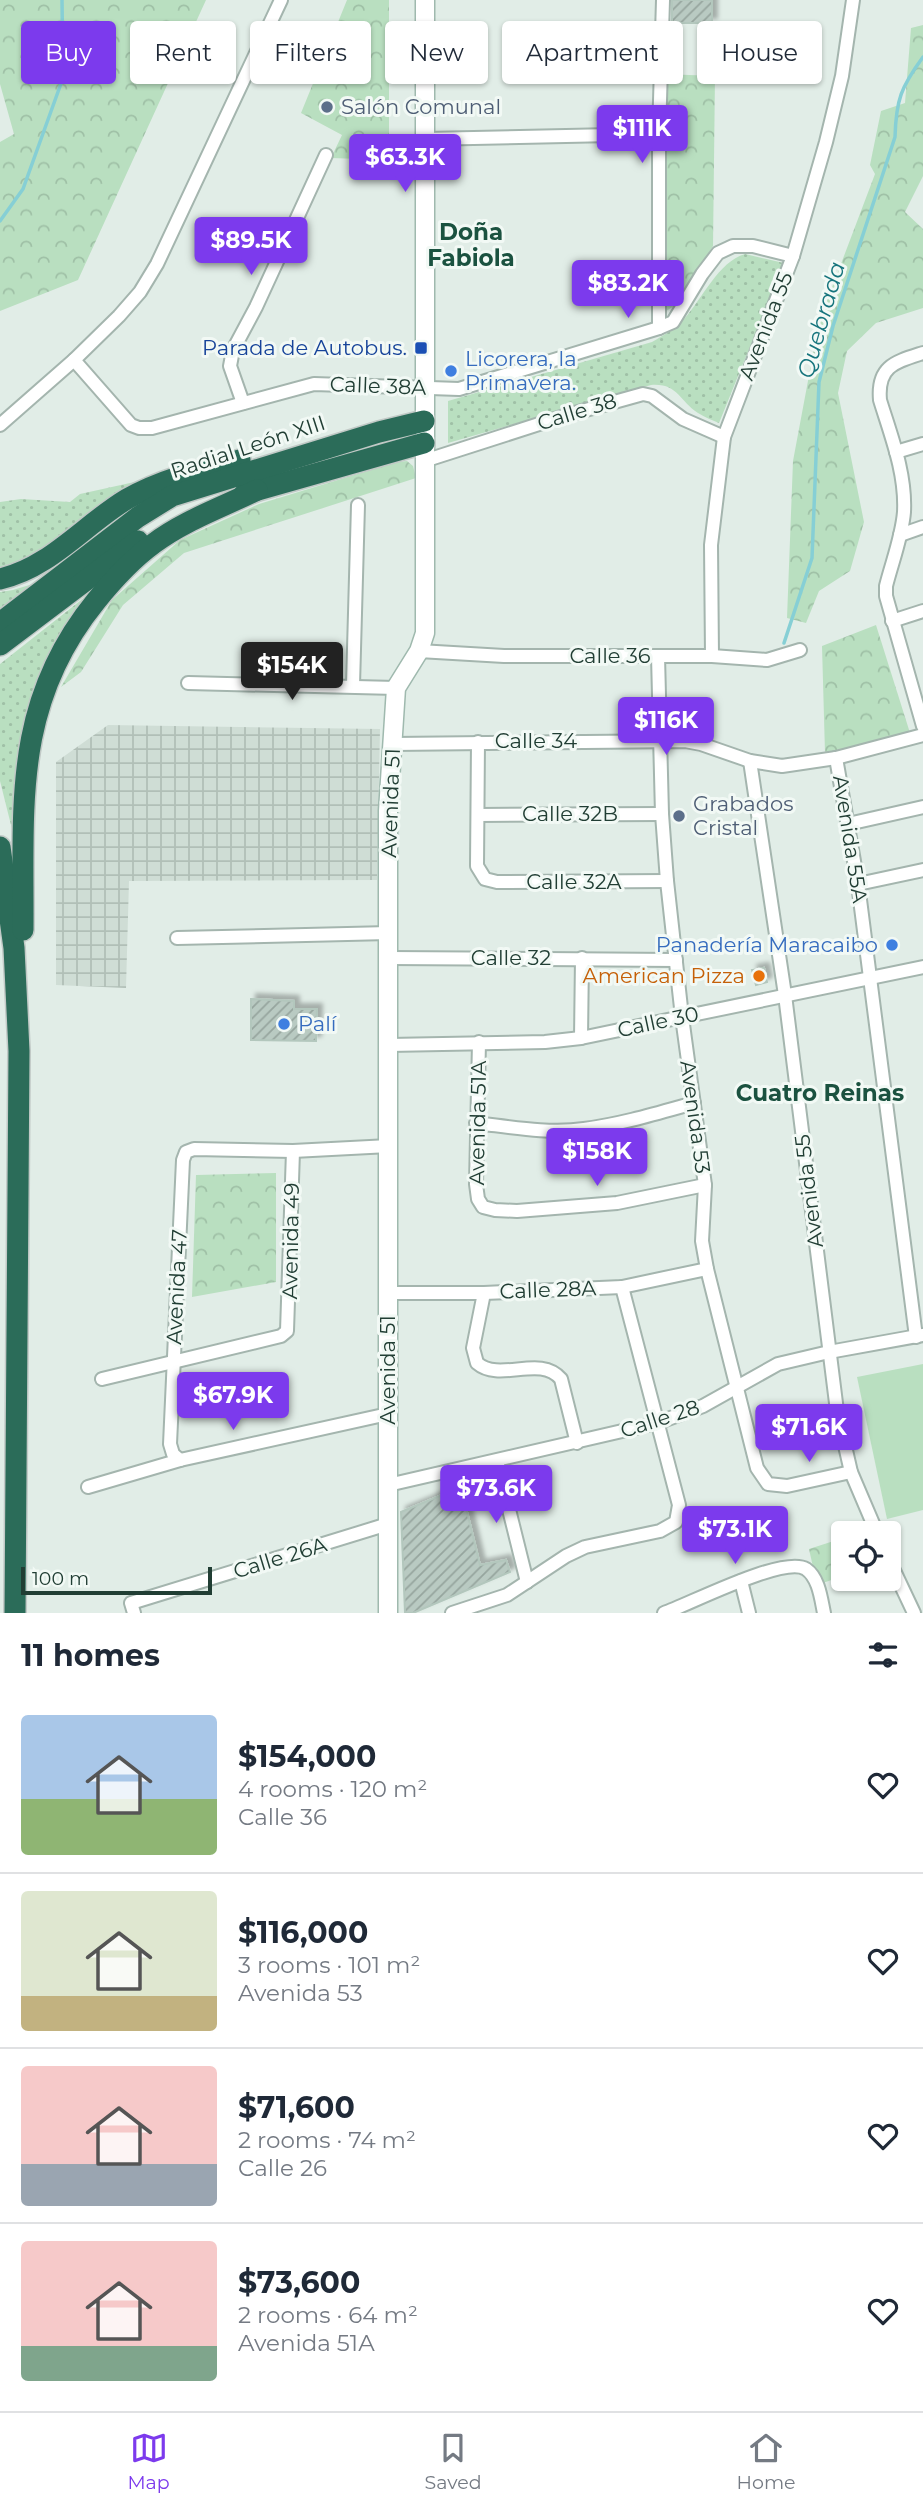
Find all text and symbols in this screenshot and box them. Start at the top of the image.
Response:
chip: Buy [21,21,116,84]
chip: Rent [130,21,236,84]
chip: Filters [250,21,371,84]
chip: New [385,21,488,84]
chip: Apartment [502,21,683,84]
chip: House [697,21,822,84]
place label: Salón Comunal [341,94,501,119]
marker: Salón Comunal [319,99,335,115]
pin: $111K [593,106,691,165]
text: $111K [613,114,671,142]
pin: $63.3K [348,134,462,194]
text: $63.3K [365,143,445,171]
pin: $89.5K [194,218,308,277]
district label: Doña Fabiola [427,218,515,272]
text: $89.5K [211,226,291,254]
water label: Quebrada [791,258,851,382]
pin: $83.2K [571,260,685,320]
street label: Avenida 55 [733,268,798,383]
text: $83.2K [588,269,668,297]
place label: Parada de Autobus. [202,335,407,360]
marker: Parada de Autobus. [413,340,429,356]
place label: Licorera, la Primavera. [465,346,577,395]
marker: Licorera, la Primavera. [443,363,459,379]
street label: Calle 38A [329,371,428,400]
street label: Calle 38 [534,388,620,435]
street label: Radial León XIII [167,410,328,483]
pin: $154K [243,642,341,702]
street label: Calle 36 [569,643,651,668]
text: $154K [257,651,327,679]
pin: $116K [617,698,715,757]
text: $116K [634,706,698,734]
street label: Calle 34 [495,728,577,753]
street label: Avenida 51 [376,748,405,858]
street label: Avenida 55A [828,773,873,905]
place label: Grabados Cristal [693,791,793,840]
street label: Calle 32B [522,801,618,826]
marker: Grabados Cristal [671,808,687,824]
street label: Calle 32A [526,869,623,894]
place label: Panadería Maracaibo [656,932,878,957]
marker: Panadería Maracaibo [884,937,900,953]
street label: Calle 32 [471,945,551,970]
place label: American Pizza [583,963,745,988]
marker: American Pizza [751,968,767,984]
street label: Calle 30 [615,1001,701,1042]
place label: Palí [298,1011,338,1036]
marker: Palí [276,1016,292,1032]
street label: Avenida 51A [464,1059,491,1186]
street label: Avenida 53 [675,1059,716,1175]
district label: Cuatro Reinas [736,1079,904,1107]
pin: $158K [548,1128,646,1188]
street label: Avenida 55 [789,1133,828,1249]
text: $158K [562,1137,632,1165]
street label: Avenida 49 [277,1182,304,1300]
street label: Avenida 47 [161,1229,192,1345]
street label: Calle 28A [499,1275,598,1304]
street label: Avenida 51 [375,1315,400,1425]
pin: $67.9K [176,1372,290,1432]
text: $67.9K [193,1381,273,1409]
street label: Calle 28 [617,1394,703,1443]
pin: $71.6K [752,1404,866,1464]
text: $71.6K [771,1413,847,1441]
pin: $73.6K [439,1466,553,1525]
text: $73.6K [456,1474,536,1502]
pin: $73.1K [678,1506,792,1566]
text: $73.1K [698,1515,772,1543]
map controls [831,1521,901,1591]
button: locate [831,1521,901,1591]
street label: Calle 26A [230,1531,331,1584]
scale bar [21,1564,212,1596]
text: 100 m [32,1567,89,1590]
icon: filters [864,1636,902,1674]
text: 11 homes [21,1637,160,1674]
text: $154,000 [238,1738,376,1775]
icon: home [77,1743,161,1827]
icon: heart [864,1766,902,1804]
text: 4 rooms · 120 m² [238,1775,427,1803]
text: Calle 36 [238,1803,327,1831]
text: $116,000 [238,1914,368,1951]
icon: home [77,1919,161,2003]
icon: heart [864,1942,902,1980]
text: 3 rooms · 101 m² [238,1951,420,1979]
text: Avenida 53 [238,1979,363,2007]
text: $71,600 [238,2089,355,2126]
icon: home [77,2094,161,2178]
icon: heart [864,2117,902,2155]
text: 2 rooms · 74 m² [238,2126,416,2154]
text: Calle 26 [238,2154,327,2182]
text: $73,600 [238,2264,360,2301]
icon: home [77,2269,161,2353]
icon: heart [864,2292,902,2330]
text: 2 rooms · 64 m² [238,2301,418,2329]
text: Avenida 51A [238,2329,375,2357]
tab: Map [127,2429,170,2494]
tab: Saved [425,2429,482,2494]
tab: Home [737,2429,796,2494]

